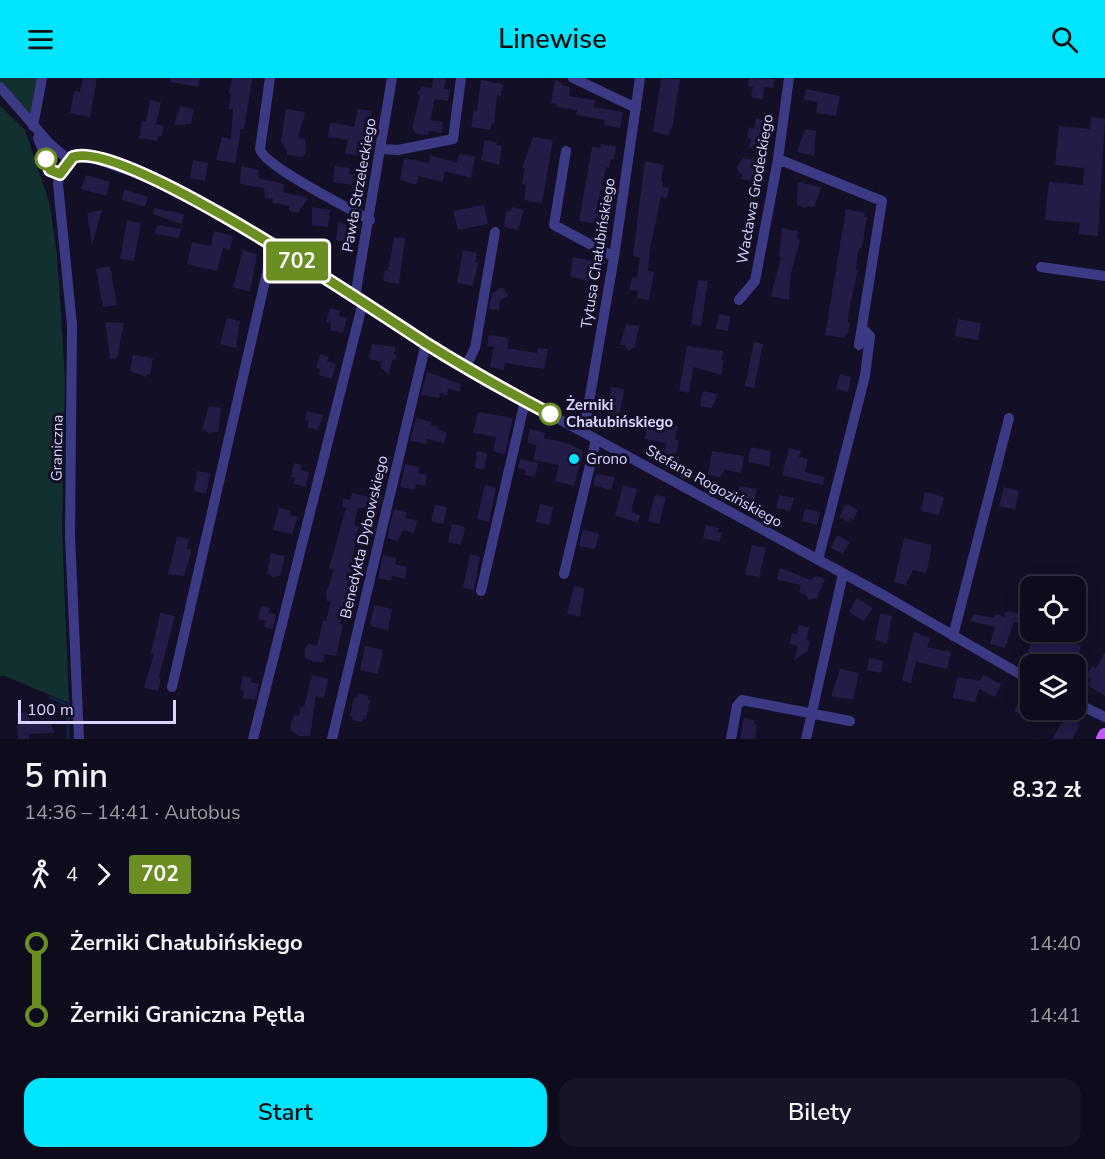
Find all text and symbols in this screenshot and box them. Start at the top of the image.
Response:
text: Linewise [498,21,607,58]
icon: menu [24,23,57,56]
icon: search [1048,23,1081,56]
street label: Wacława Grodeckiego [732,113,778,265]
street label: Pawła Strzeleckiego [337,116,381,254]
unlabelled marker [35,148,57,170]
street label: Tytusa Chałubińskiego [576,176,620,330]
line badge: 702 [262,242,332,280]
text: 702 [278,247,316,275]
place label: Żerniki Chałubińskiego [566,395,674,432]
marker: Żerniki Chałubińskiego [539,403,561,425]
street label: Graniczna [46,415,68,481]
street label: Stefana Rogozińskiego [642,440,786,532]
place label: Grono [586,449,627,469]
marker: Grono [567,452,581,466]
street label: Benedykta Dybowskiego [335,453,393,621]
map controls [1020,576,1086,720]
button: locate [1020,576,1086,642]
button: layers [1020,654,1086,720]
scale bar [18,697,176,724]
text: 100 m [27,699,74,721]
text: 5 min [24,754,108,799]
text: 8.32 zł [1013,775,1081,805]
text: 14:36 – 14:41 · Autobus [24,799,241,826]
icon: walk [24,858,57,891]
icon: forward [87,858,120,891]
text: 702 [141,860,179,888]
text: 4 [66,861,78,888]
text: Żerniki Chałubińskiego [70,928,303,958]
text: 14:40 [1028,930,1081,957]
text: Żerniki Graniczna Pętla [70,1000,305,1030]
text: 14:41 [1028,1002,1081,1029]
button: Start [24,1078,547,1147]
button: Bilety [559,1078,1081,1147]

